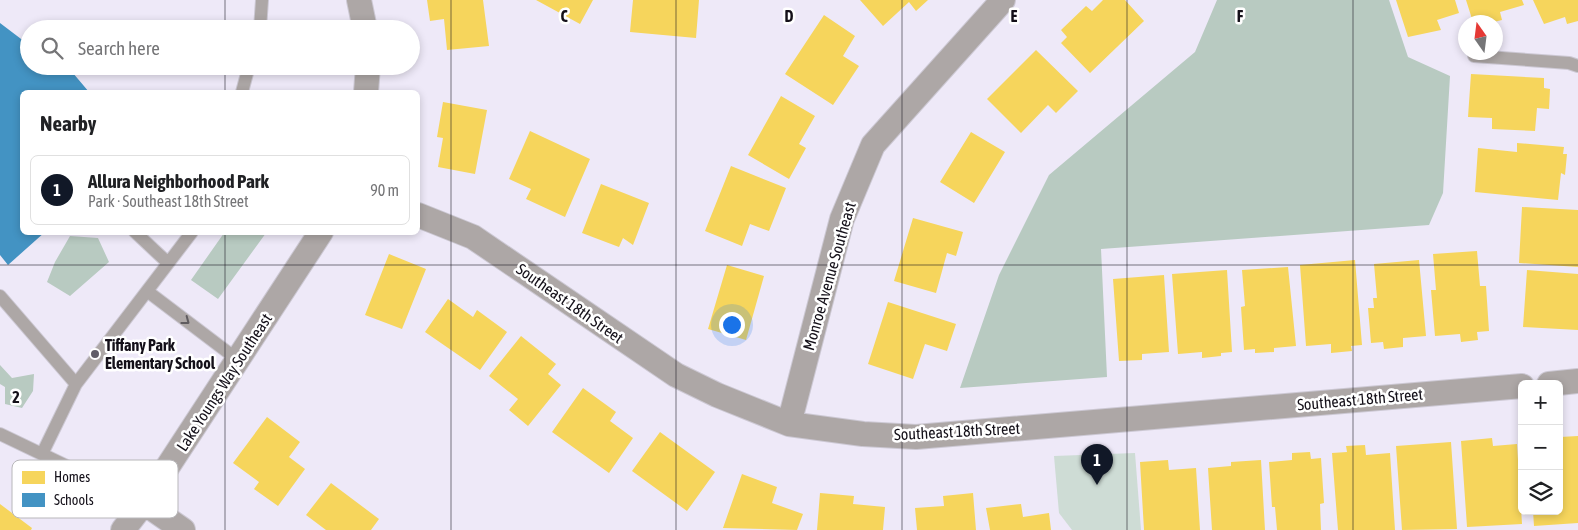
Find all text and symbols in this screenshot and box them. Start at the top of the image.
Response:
text: C [560,7,568,25]
text: D [785,7,794,25]
text: E [1011,7,1018,25]
text: F [1237,7,1244,25]
north arrow [1458,15,1503,60]
search box [20,20,420,75]
icon: search [38,34,66,62]
text: Search here [78,37,160,59]
text: Nearby [40,111,96,135]
text: Allura Neighborhood Park [88,170,269,192]
text: 1 [53,181,61,199]
text: 90 m [370,181,399,199]
text: Park · Southeast 18th Street [88,192,249,210]
street label: Monroe Avenue Southeast [799,199,859,352]
street label: Southeast 18th Street [513,259,627,347]
street label: Lake Youngs Way Southeast [173,310,276,455]
your location [719,312,745,338]
one-way arrow [180,315,189,323]
place label: Tiffany Park Elementary School [105,336,216,372]
marker: Tiffany Park Elementary School [89,348,101,360]
map controls [1518,380,1563,515]
button: + [1518,380,1563,425]
street label: Southeast 18th Street [1296,385,1424,413]
text: 2 [12,388,20,406]
street label: Southeast 18th Street [894,419,1021,443]
button: − [1518,425,1563,470]
pin: 1 [1081,444,1113,485]
legend [12,460,178,518]
text: Homes [54,469,90,485]
button: layers [1518,470,1563,515]
text: Schools [54,492,94,508]

